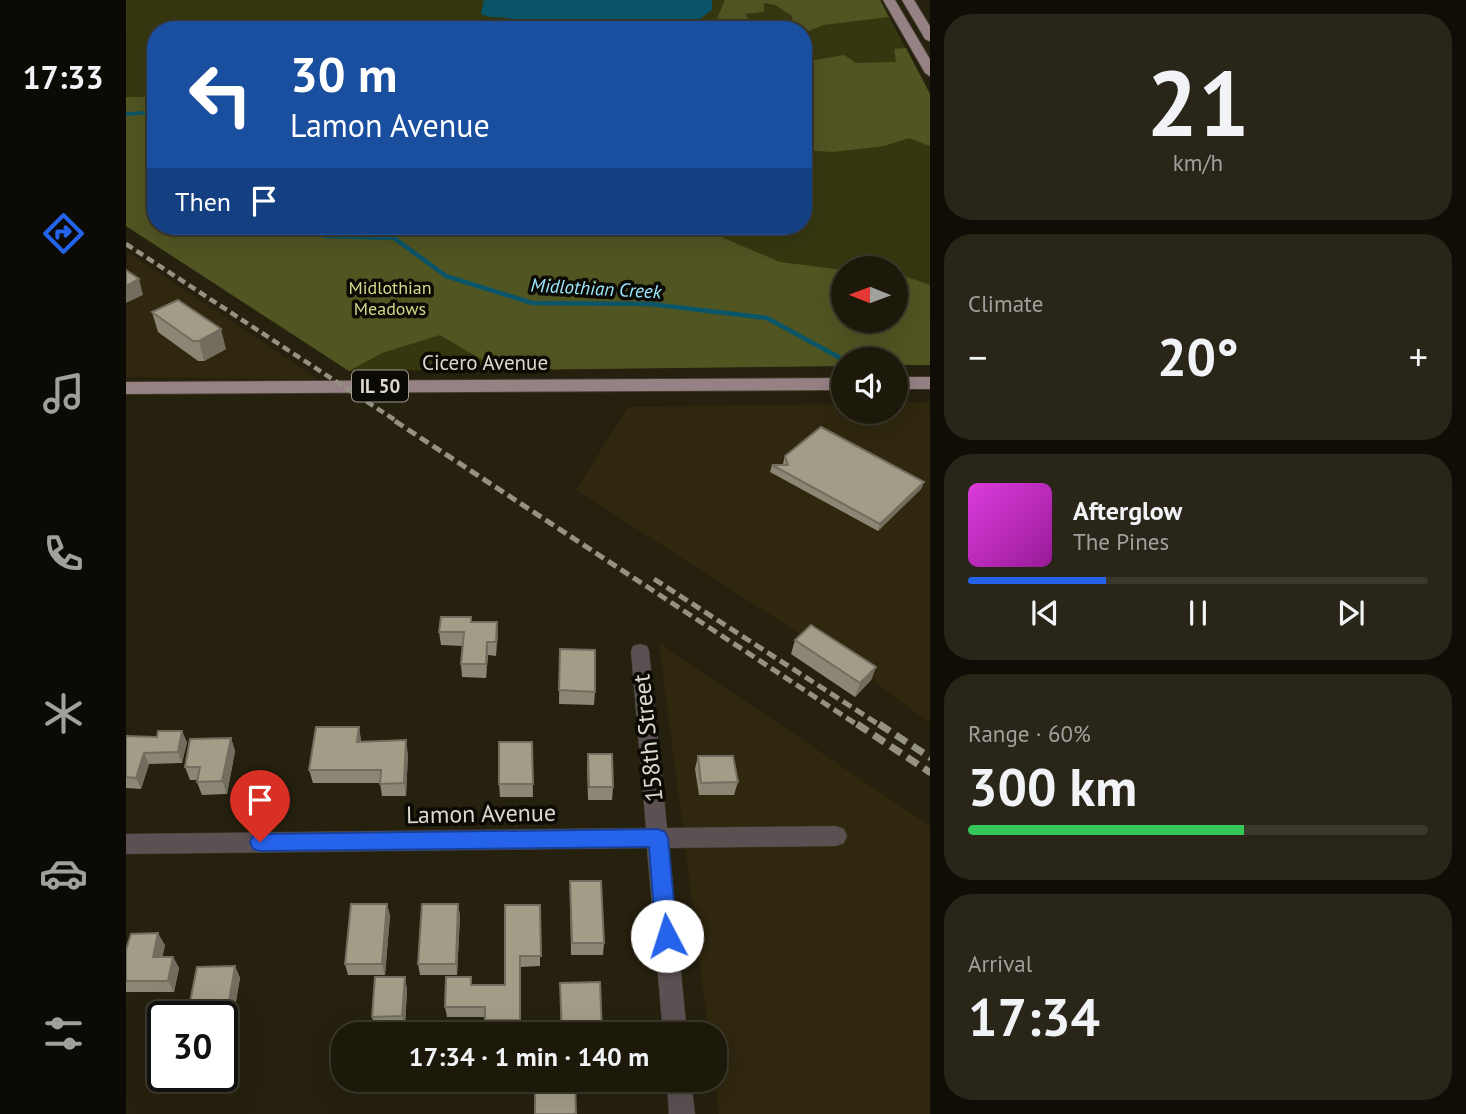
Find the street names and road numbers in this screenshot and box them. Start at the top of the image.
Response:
street label: Cicero Avenue [422,349,548,376]
road number: IL 50 [352,370,408,402]
street label: 158th Street [625,673,670,803]
street label: Lamon Avenue [406,797,556,830]

